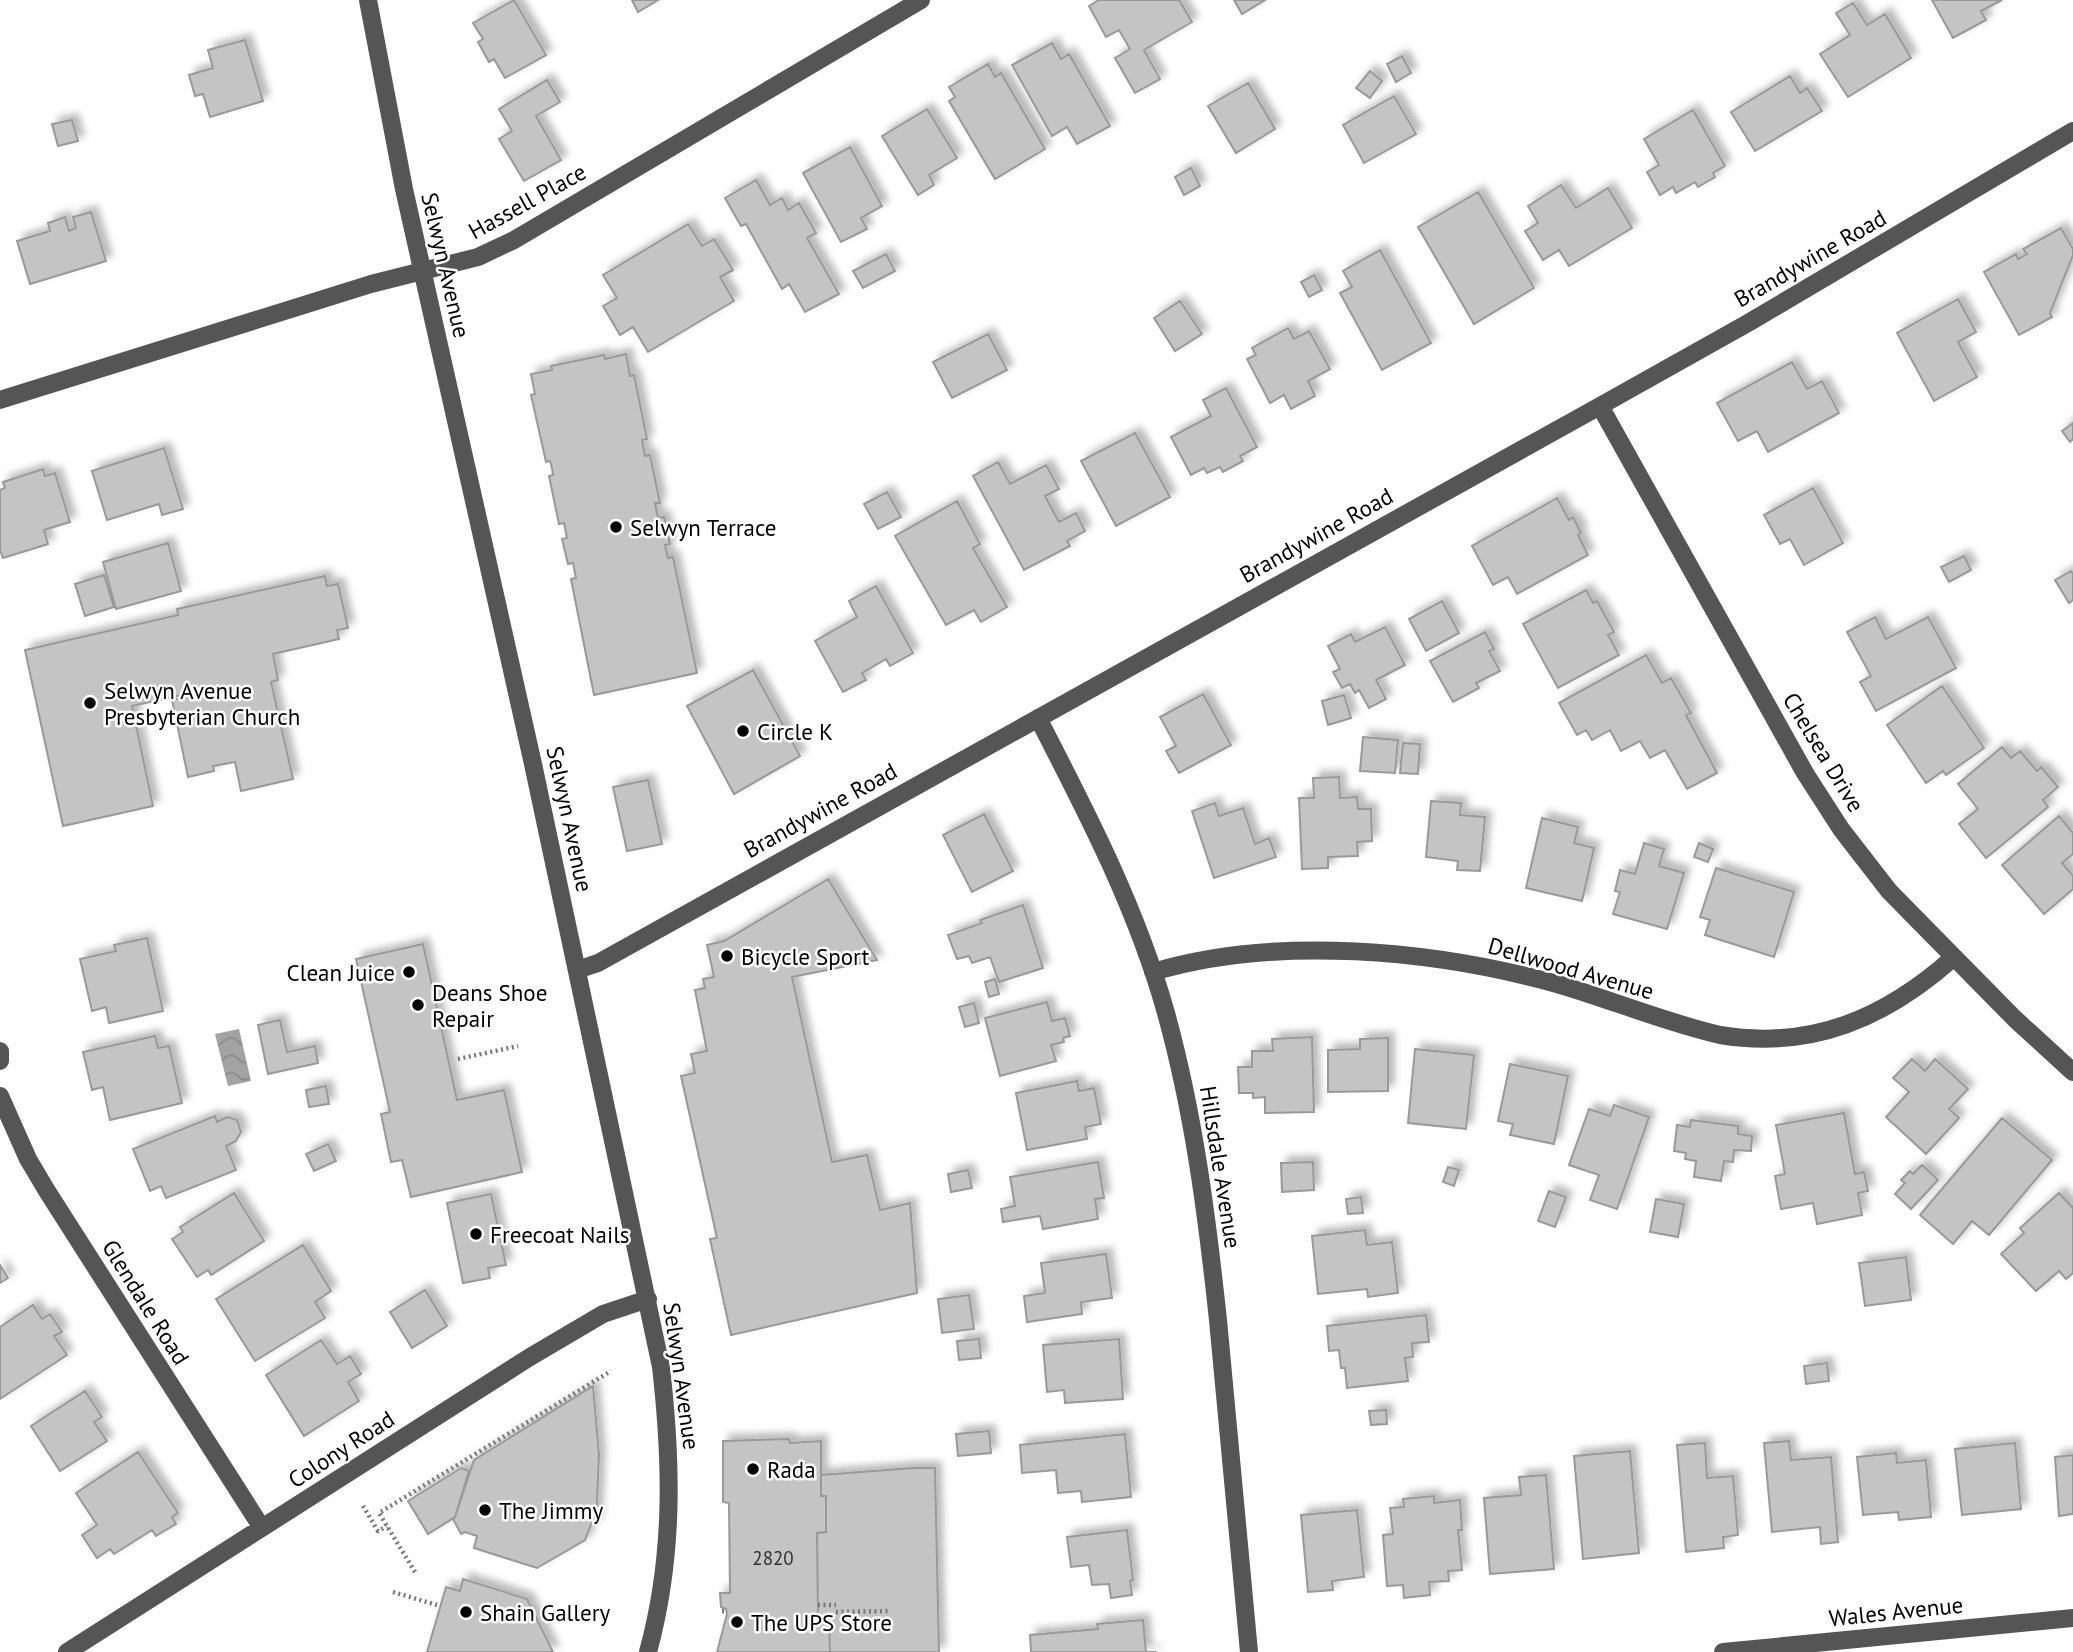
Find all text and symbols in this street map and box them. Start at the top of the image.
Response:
street label: Hassell Place [463,157,591,245]
street label: Selwyn Avenue [415,190,477,340]
street label: Brandywine Road [1729,203,1891,313]
street label: Brandywine Road [1234,481,1398,589]
place label: Selwyn Terrace [630,513,776,542]
marker: Selwyn Terrace [608,519,624,535]
place label: Selwyn Avenue Presbyterian Church [104,676,300,731]
street label: Chelsea Drive [1777,687,1871,817]
marker: Selwyn Avenue Presbyterian Church [82,695,98,711]
place label: Circle K [757,717,833,746]
marker: Circle K [735,723,751,739]
street label: Selwyn Avenue [540,744,600,894]
street label: Brandywine Road [738,756,902,864]
street label: Dellwood Avenue [1485,930,1657,1006]
place label: Bicycle Sport [741,942,870,971]
marker: Bicycle Sport [719,948,735,964]
place label: Clean Juice [287,958,395,987]
marker: Clean Juice [401,964,417,980]
place label: Deans Shoe Repair [432,978,547,1033]
marker: Deans Shoe Repair [410,997,426,1013]
street label: Hillsdale Avenue [1194,1084,1248,1250]
place label: Freecoat Nails [490,1220,630,1249]
marker: Freecoat Nails [468,1226,484,1242]
street label: Glendale Road [96,1234,196,1370]
street label: Selwyn Avenue [657,1301,707,1451]
street label: Colony Road [282,1404,400,1494]
place label: Rada [767,1455,816,1484]
marker: Rada [745,1461,761,1477]
place label: The Jimmy [499,1496,603,1525]
marker: The Jimmy [477,1502,493,1518]
house number: 2820 [752,1546,794,1570]
street label: Wales Avenue [1827,1590,1965,1632]
place label: Shain Gallery [480,1598,611,1627]
marker: Shain Gallery [458,1604,474,1620]
place label: The UPS Store [751,1608,892,1637]
marker: The UPS Store [729,1614,745,1630]

